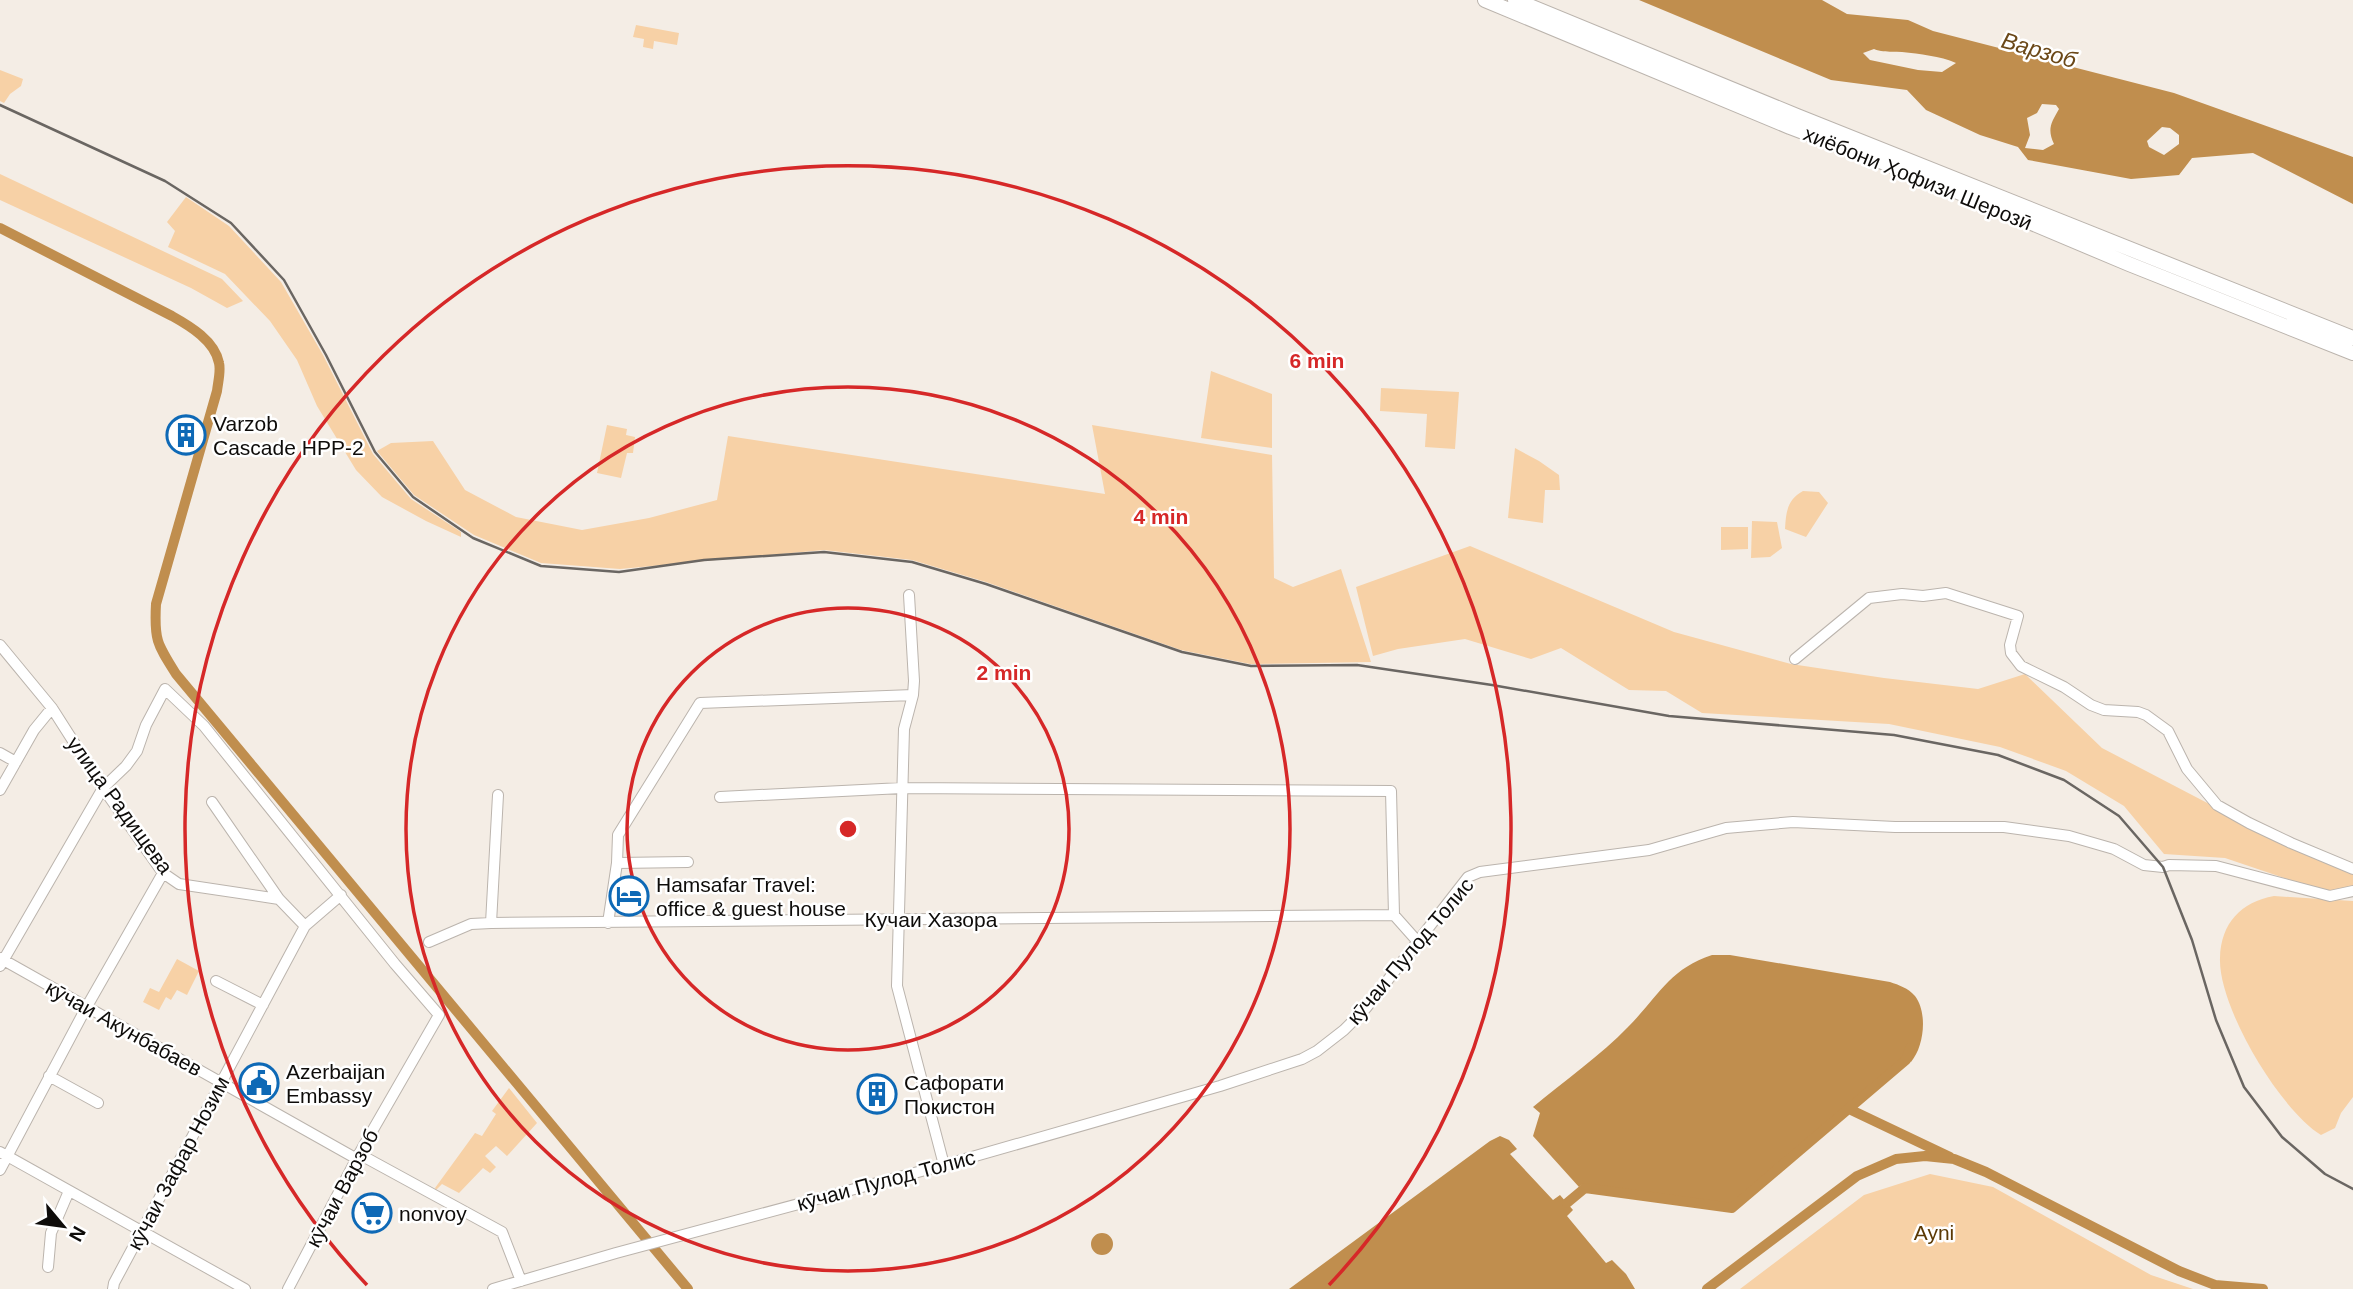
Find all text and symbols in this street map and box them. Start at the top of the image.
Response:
water label: Варзоб [1998,27,2081,73]
street label: хиёбони Ҳофизи Шерозӣ [1801,122,2035,234]
text: 6 min [1290,349,1344,372]
place label: Varzob Cascade HPP-2 [213,412,364,459]
building icon: Varzob Cascade HPP-2 [165,414,207,456]
text: 4 min [1134,505,1188,528]
text: 2 min [977,661,1031,684]
street label: улица Радищева [63,732,178,878]
centre of rings [836,817,860,841]
place label: Hamsafar Travel: office & guest house [656,873,846,920]
street label: кӯчаи Пулод Толис [1342,873,1478,1029]
hotel icon: Hamsafar Travel: office & guest house [608,875,650,917]
street label: Кучаи Хазора [865,908,998,931]
street label: кӯчаи Акунбабаев [42,976,206,1080]
place label: Azerbaijan Embassy [286,1060,385,1107]
public building icon: Azerbaijan Embassy [238,1062,280,1104]
place label: Сафорати Покистон [904,1071,1004,1118]
street label: кӯчаи Зафар Нозим [123,1072,233,1254]
building icon: Сафорати Покистон [856,1073,898,1115]
street label: кӯчаи Варзоб [301,1125,383,1251]
street label: кӯчаи Пулод Толис [794,1145,978,1215]
north arrow [28,1191,98,1261]
supermarket icon: nonvoy [351,1192,393,1234]
place label: nonvoy [399,1202,467,1225]
park label: Ayni [1914,1221,1954,1244]
text: N [65,1223,90,1245]

